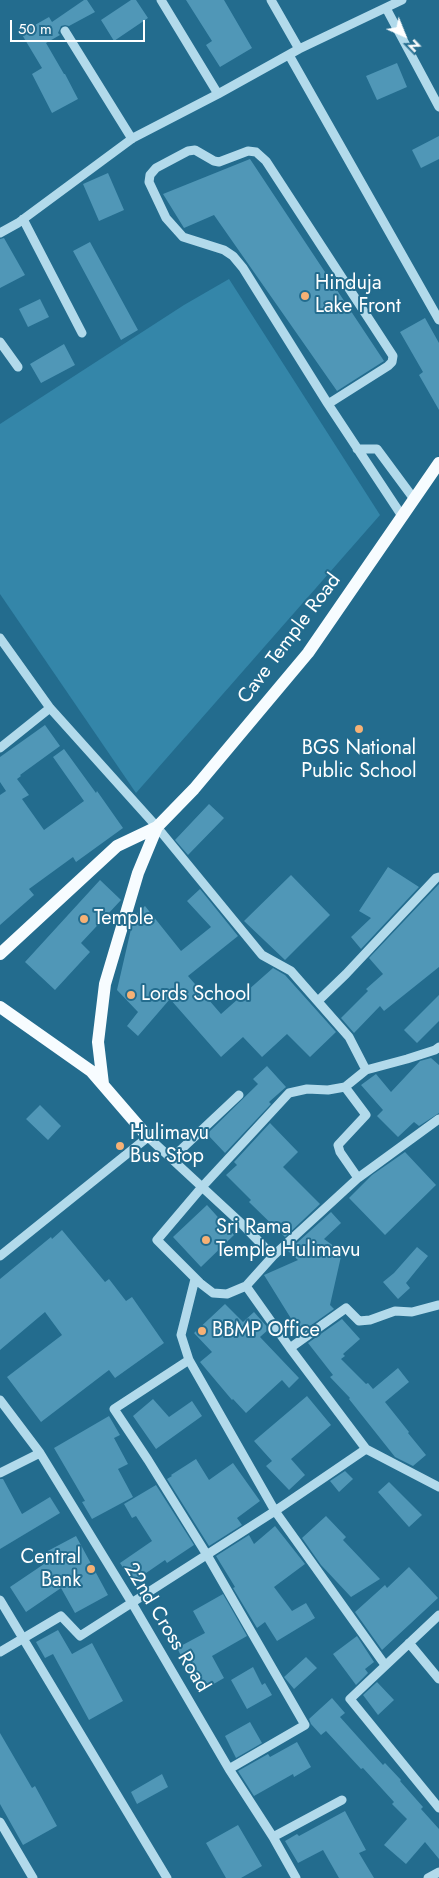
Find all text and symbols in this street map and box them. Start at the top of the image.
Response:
scale bar [12,10,148,42]
north arrow [379,10,429,60]
text: 50 m [18,18,52,40]
text: N [403,35,425,57]
place label: Hinduja Lake Front [315,272,401,319]
marker: Hinduja Lake Front [299,290,311,302]
street label: Cave Temple Road [233,569,347,709]
marker: BGS National Public School [353,723,365,735]
place label: BGS National Public School [301,737,417,784]
place label: Temple [94,907,153,931]
marker: Temple [78,913,90,925]
place label: Lords School [141,983,251,1007]
marker: Lords School [125,989,137,1001]
place label: Hulimavu Bus Stop [130,1122,209,1169]
marker: Hulimavu Bus Stop [114,1140,126,1152]
place label: Sri Rama Temple Hulimavu [216,1216,361,1263]
marker: Sri Rama Temple Hulimavu [200,1234,212,1246]
place label: BBMP Office [212,1319,320,1343]
marker: BBMP Office [196,1325,208,1337]
place label: Central Bank [21,1546,81,1593]
street label: 22nd Cross Road [118,1559,214,1697]
marker: Central Bank [85,1563,97,1575]

